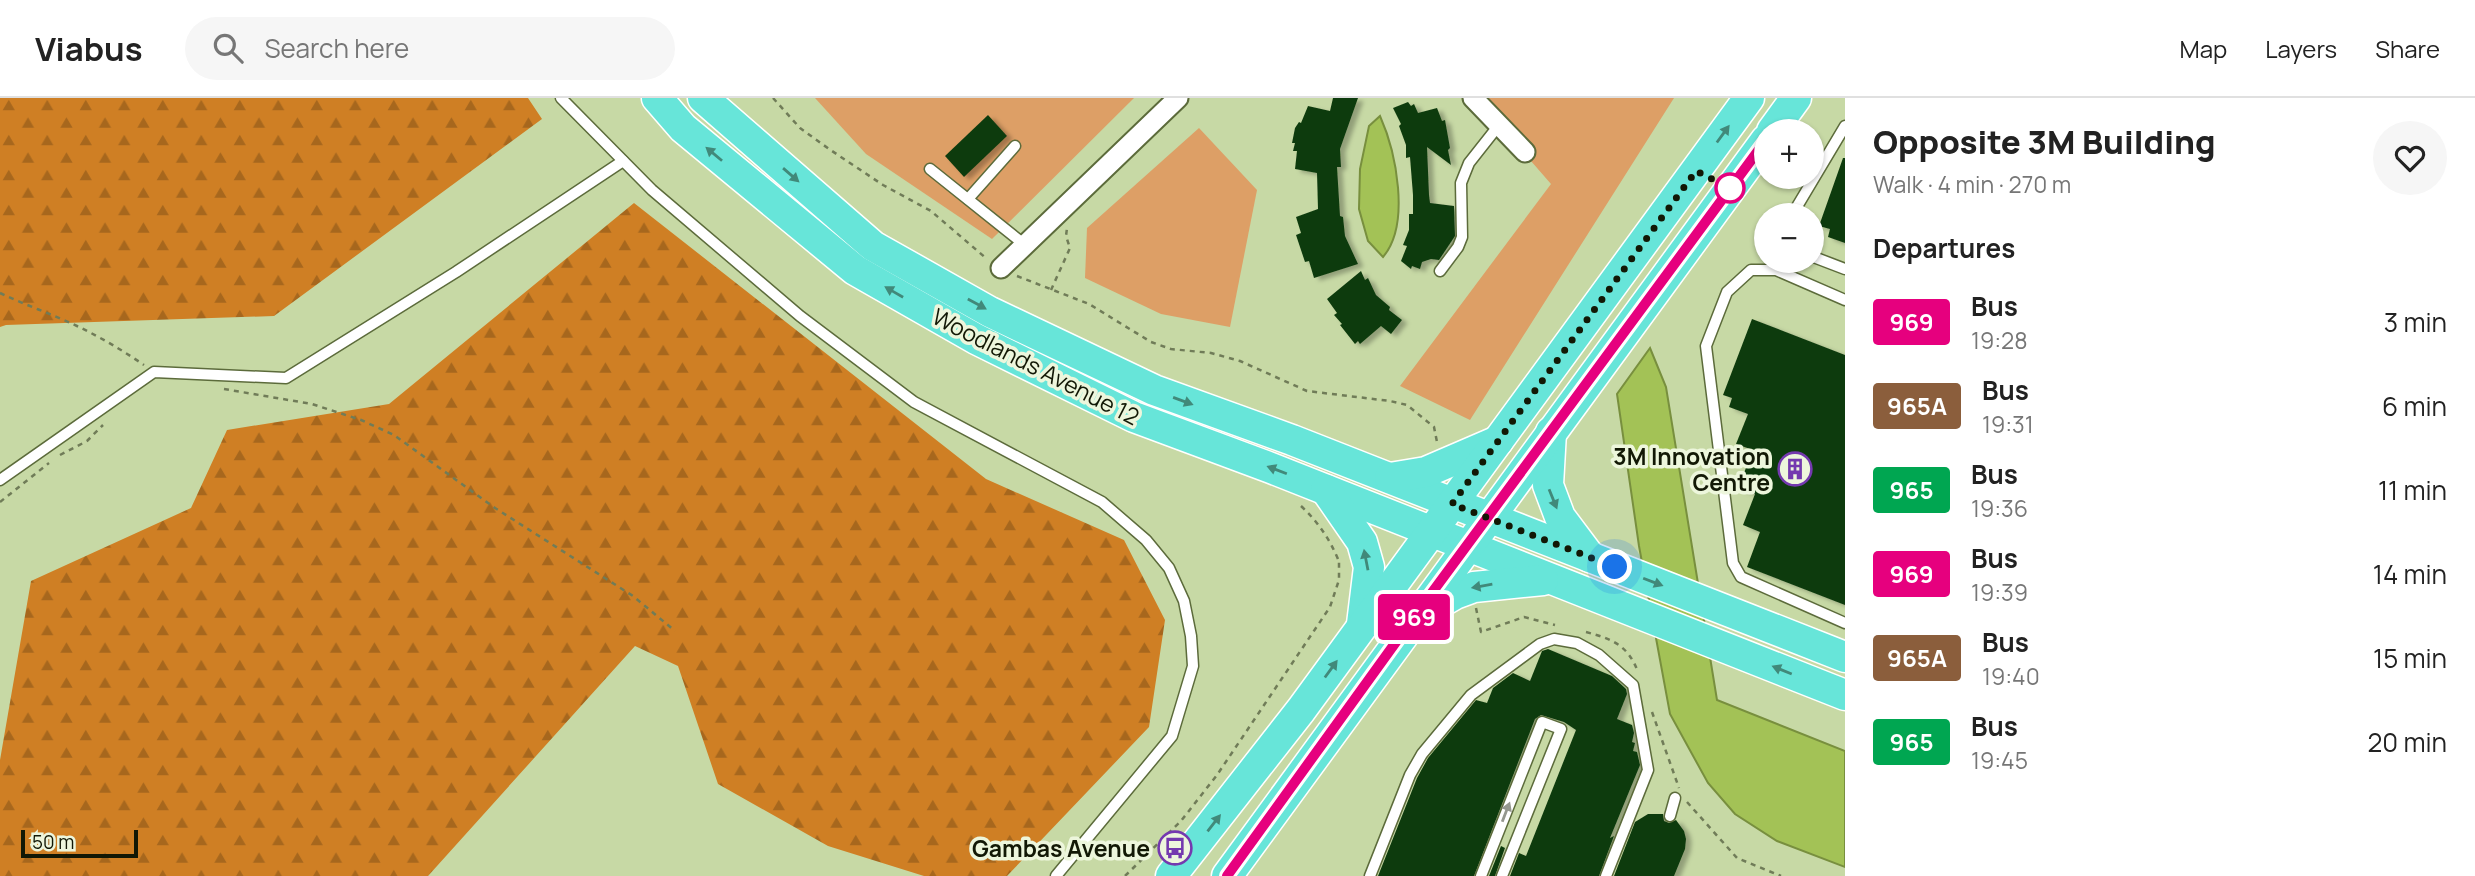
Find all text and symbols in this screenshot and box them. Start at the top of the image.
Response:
search box [185,17,675,80]
text: Viabus [35,26,143,71]
icon: search [209,29,247,67]
text: Search here [265,30,409,66]
text: Map [2180,32,2227,65]
text: Layers [2265,32,2337,65]
text: Share [2375,32,2440,65]
map controls [1754,119,1824,273]
button: + [1754,119,1824,189]
text: Opposite 3M Building [1873,119,2216,164]
button: heart [2373,121,2447,195]
one-way arrow [1715,126,1730,144]
one-way arrow [706,146,724,161]
one-way arrow [782,167,800,183]
text: Walk · 4 min · 270 m [1873,168,2071,200]
unlabelled marker [1715,173,1745,203]
button: − [1754,203,1824,273]
text: Departures [1873,230,2015,266]
one-way arrow [884,286,904,298]
text: Bus [1971,288,2018,324]
one-way arrow [968,298,987,310]
street label: Woodlands Avenue 12 [927,300,1145,432]
text: 3 min [2384,304,2447,340]
text: 969 [1889,305,1934,338]
text: 19:28 [1971,324,2028,356]
text: Bus [1982,372,2029,408]
text: 6 min [2382,388,2447,424]
text: 965A [1887,389,1947,422]
one-way arrow [1173,395,1194,406]
text: 19:31 [1982,408,2034,440]
place label: 3M Innovation Centre [1613,440,1770,498]
building icon: 3M Innovation Centre [1776,450,1814,488]
text: Bus [1971,456,2018,492]
one-way arrow [1267,465,1288,476]
text: 11 min [2378,472,2447,508]
text: 965 [1890,473,1933,506]
one-way arrow [1548,489,1559,510]
text: 19:36 [1971,492,2028,524]
text: Bus [1971,540,2018,576]
one-way arrow [1361,549,1372,571]
your location [1597,549,1632,584]
text: 14 min [2373,556,2447,592]
text: 969 [1889,557,1934,590]
text: 19:39 [1971,576,2028,608]
one-way arrow [1643,577,1664,588]
one-way arrow [1471,581,1493,592]
line badge: 969 [1374,594,1454,640]
text: 969 [1392,600,1436,633]
text: Bus [1982,624,2029,660]
text: 15 min [2373,640,2447,676]
text: 965A [1887,641,1947,674]
one-way arrow [1324,660,1338,678]
text: 19:40 [1982,660,2040,692]
one-way arrow [1771,664,1792,675]
text: Bus [1971,708,2018,744]
text: 20 min [2368,724,2447,760]
text: 965 [1890,725,1933,758]
text: 19:45 [1971,744,2028,776]
one-way arrow [1501,802,1512,823]
one-way arrow [1206,814,1220,832]
scale bar [21,827,138,859]
text: 50 m [32,829,74,855]
bus stop icon: Gambas Avenue [1156,829,1194,867]
place label: Gambas Avenue [972,832,1150,864]

